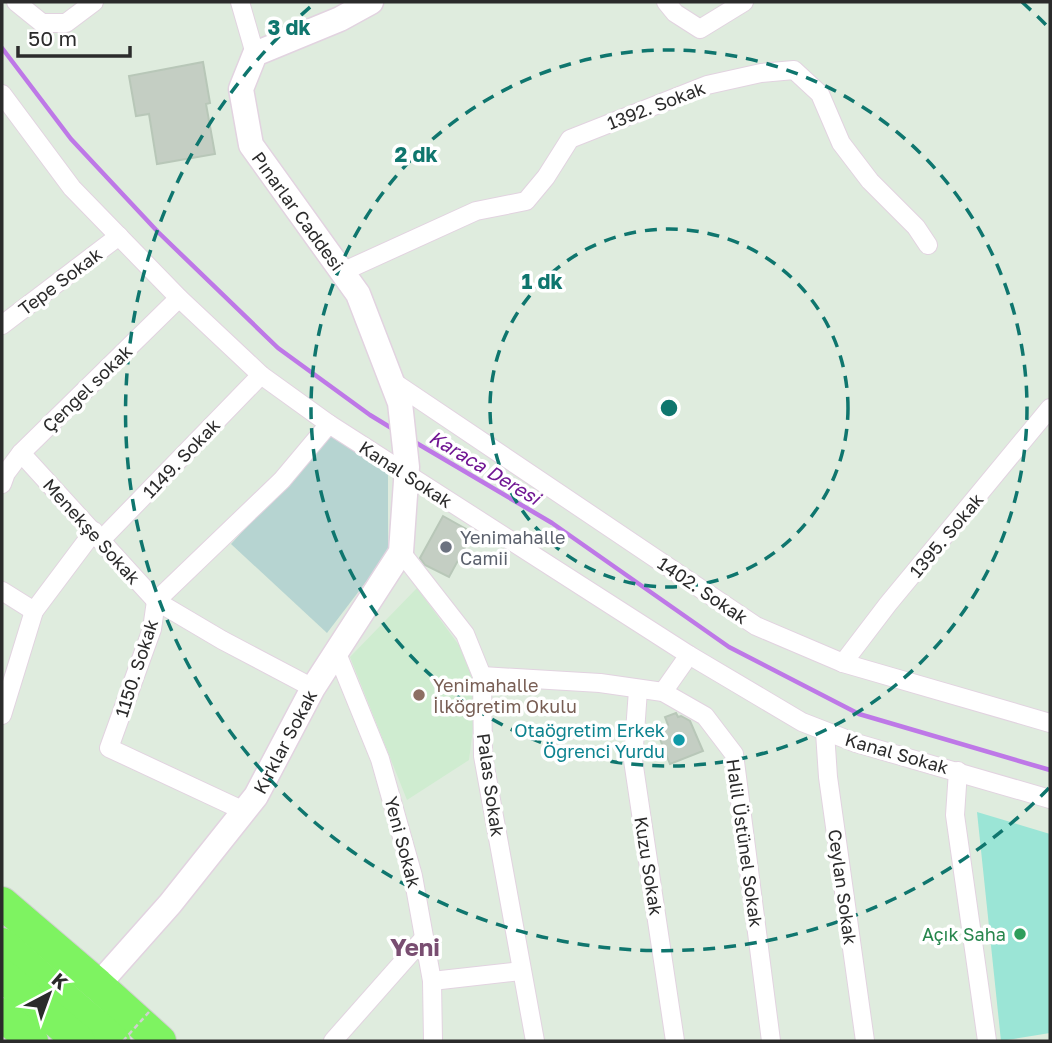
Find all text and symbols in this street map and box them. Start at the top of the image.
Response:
scale bar [18,14,130,58]
text: 3 dk [267,14,311,40]
text: 50 m [28,25,77,51]
street label: 1392. Sokak [604,76,708,134]
text: 2 dk [394,141,438,167]
street label: Pınarlar Caddesi [247,147,349,275]
street label: Tepe Sokak [14,243,106,319]
text: 1 dk [521,268,563,294]
street label: Çengel sokak [38,340,136,436]
centre of rings [657,396,681,420]
street label: 1149. Sokak [138,414,224,502]
water label: Karaca Deresi [425,425,546,510]
street label: Kanal Sokak [355,436,457,512]
street label: Menekşe Sokak [39,474,145,588]
street label: 1395. Sokak [904,488,988,582]
place label: Yenimahalle Camii [460,526,566,569]
marker: Yenimahalle Camii [438,539,454,555]
street label: 1402. Sokak [654,552,752,628]
street label: 1150. Sokak [110,616,162,720]
place label: Yenimahalle İlköğretim Okulu [433,674,577,717]
street label: Kırklar Sokak [248,686,321,797]
marker: Yenimahalle İlköğretim Okulu [411,687,427,703]
place label: Otaöğretim Erkek Öğrenci Yurdu [514,719,665,762]
street label: Kanal Sokak [843,728,951,778]
street label: Palas Sokak [473,732,509,838]
marker: Otaöğretim Erkek Öğrenci Yurdu [671,732,687,748]
street label: Halil Üstünel Sokak [722,757,768,929]
street label: Yeni Sokak [380,794,426,890]
street label: Kuzu Sokak [630,815,668,917]
street label: Ceylan Sokak [824,828,862,946]
place label: Açık Saha [922,923,1006,945]
marker: Açık Saha [1012,926,1028,942]
district label: Yeni [390,932,440,961]
north arrow [14,959,84,1029]
text: K [48,968,73,994]

